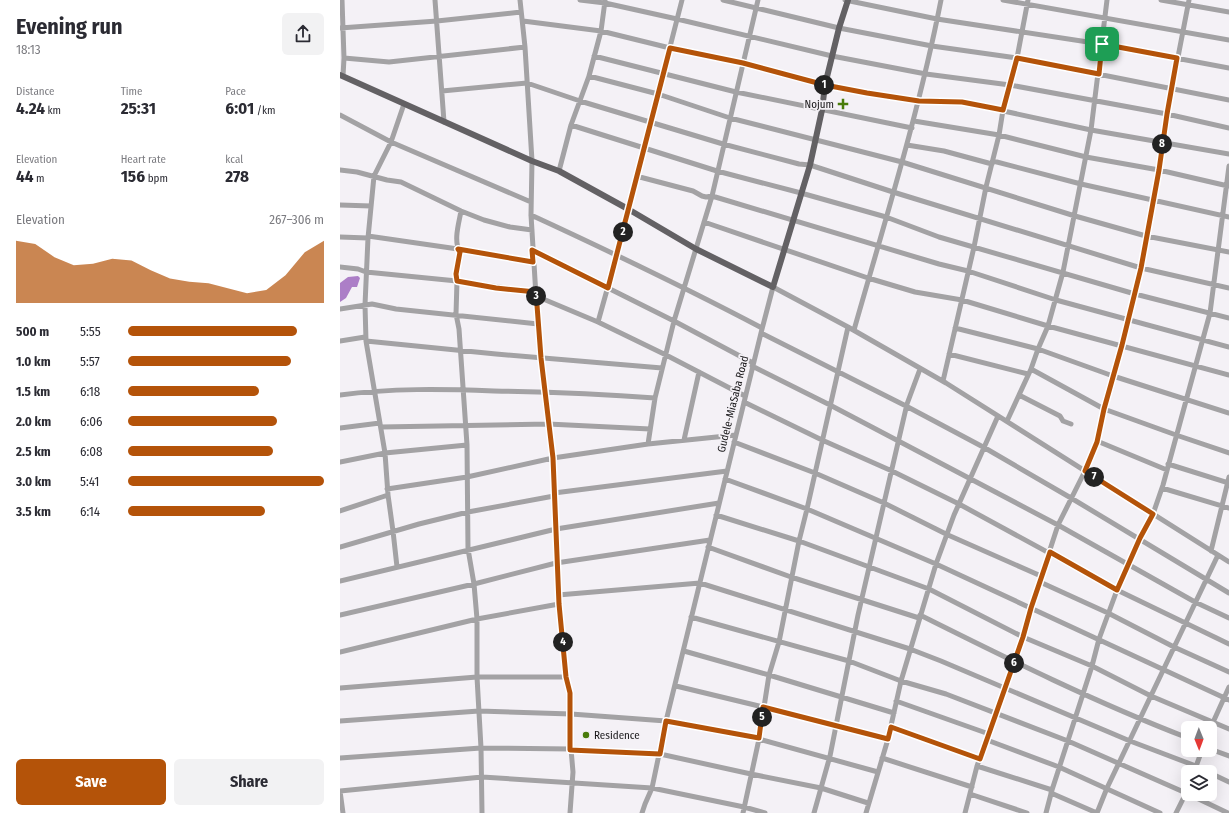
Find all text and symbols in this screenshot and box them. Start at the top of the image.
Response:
text: Evening run [16,13,123,40]
button: share [282,13,324,55]
pin [1085,27,1119,61]
icon: arrive [1091,33,1113,55]
text: 18:13 [16,42,41,57]
pin: 1 [814,75,834,95]
text: 1 [822,78,826,91]
text: Distance [16,85,55,98]
text: Time [121,85,142,98]
text: Pace [225,85,246,98]
text: 4.24 [16,98,45,119]
text: 25:31 [121,98,156,119]
text: 6:01 [225,98,254,119]
place label: Nojum [805,98,834,111]
marker: Nojum [837,98,849,110]
text: km [45,104,61,117]
text: /km [254,104,276,117]
pin: 8 [1152,134,1172,154]
text: 8 [1159,137,1165,150]
text: Elevation [16,153,57,166]
text: Heart rate [121,153,166,166]
text: kcal [225,153,243,166]
text: 44 [16,166,33,187]
text: 156 [121,166,145,187]
text: 278 [225,166,249,187]
text: m [33,172,45,185]
text: bpm [145,172,168,185]
text: Elevation [16,212,65,227]
text: 267–306 m [269,212,324,227]
pin: 2 [613,222,633,242]
text: 2 [620,225,626,238]
pin: 3 [526,286,546,306]
text: 3 [533,289,539,302]
text: 500 m [16,324,49,339]
text: 5:55 [80,324,101,339]
text: 1.0 km [16,354,51,369]
text: 5:57 [80,354,100,369]
street label: Gudele-MiaSaba Road [715,354,751,454]
text: 1.5 km [16,384,50,399]
text: 6:18 [80,384,100,399]
text: 2.0 km [16,414,51,429]
text: 6:06 [80,414,102,429]
text: 2.5 km [16,444,51,459]
text: 6:08 [80,444,102,459]
pin: 7 [1084,467,1104,487]
text: 7 [1092,470,1096,483]
text: 3.0 km [16,474,51,489]
text: 5:41 [80,474,99,489]
text: 3.5 km [16,504,51,519]
text: 6:14 [80,504,100,519]
pin: 4 [553,632,573,652]
text: 4 [560,635,566,648]
pin: 6 [1004,653,1024,673]
text: 6 [1011,656,1017,669]
pin: 5 [752,707,772,727]
text: 5 [759,710,765,723]
north arrow [1181,721,1217,757]
map controls [1181,721,1217,801]
place label: Residence [594,729,640,742]
marker: Residence [581,730,591,740]
button: Save [16,759,166,805]
button: Share [174,759,324,805]
button: layers [1181,765,1217,801]

